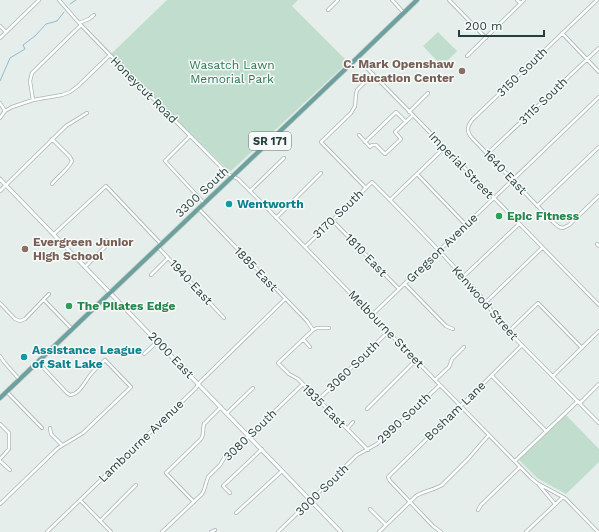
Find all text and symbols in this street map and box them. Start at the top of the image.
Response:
scale bar [459,12,544,38]
text: 200 m [465,19,502,33]
street label: 3150 South [494,44,550,100]
street label: Honeycut Road [108,54,180,126]
place label: C. Mark Openshaw Education Center [343,57,455,85]
park label: Wasatch Lawn Memorial Park [189,58,275,86]
marker: C. Mark Openshaw Education Center [457,66,467,76]
street label: 3115 South [516,74,570,128]
street label: Imperial Street [425,129,497,201]
road number: SR 171 [249,132,291,150]
street label: 1640 East [480,147,530,197]
street label: 3300 South [172,164,232,220]
street label: 3170 South [310,187,366,241]
place label: Wentworth [237,197,304,211]
marker: Wentworth [224,199,234,209]
place label: Epic Fitness [507,209,580,223]
street label: Gregson Avenue [403,210,481,286]
marker: Epic Fitness [494,211,504,221]
street label: 1810 East [342,231,390,279]
place label: Evergreen Junior High School [33,235,134,263]
marker: Evergreen Junior High School [20,244,30,254]
street label: 1885 East [231,244,281,294]
street label: 1940 East [167,256,215,308]
street label: Kenwood Street [449,263,521,343]
street label: Melbourne Street [345,287,427,371]
place label: The Pilates Edge [77,299,176,313]
marker: The Pilates Edge [64,301,74,311]
street label: 2000 East [145,329,197,381]
street label: 3060 South [324,337,382,395]
place label: Assistance League of Salt Lake [32,343,142,371]
marker: Assistance League of Salt Lake [19,352,29,362]
street label: Bosham Lane [422,378,488,444]
street label: 1935 East [299,381,349,431]
street label: 2990 South [374,390,434,446]
street label: Lambourne Avenue [96,397,186,485]
street label: 3080 South [221,406,279,464]
street label: 3000 South [293,461,351,519]

